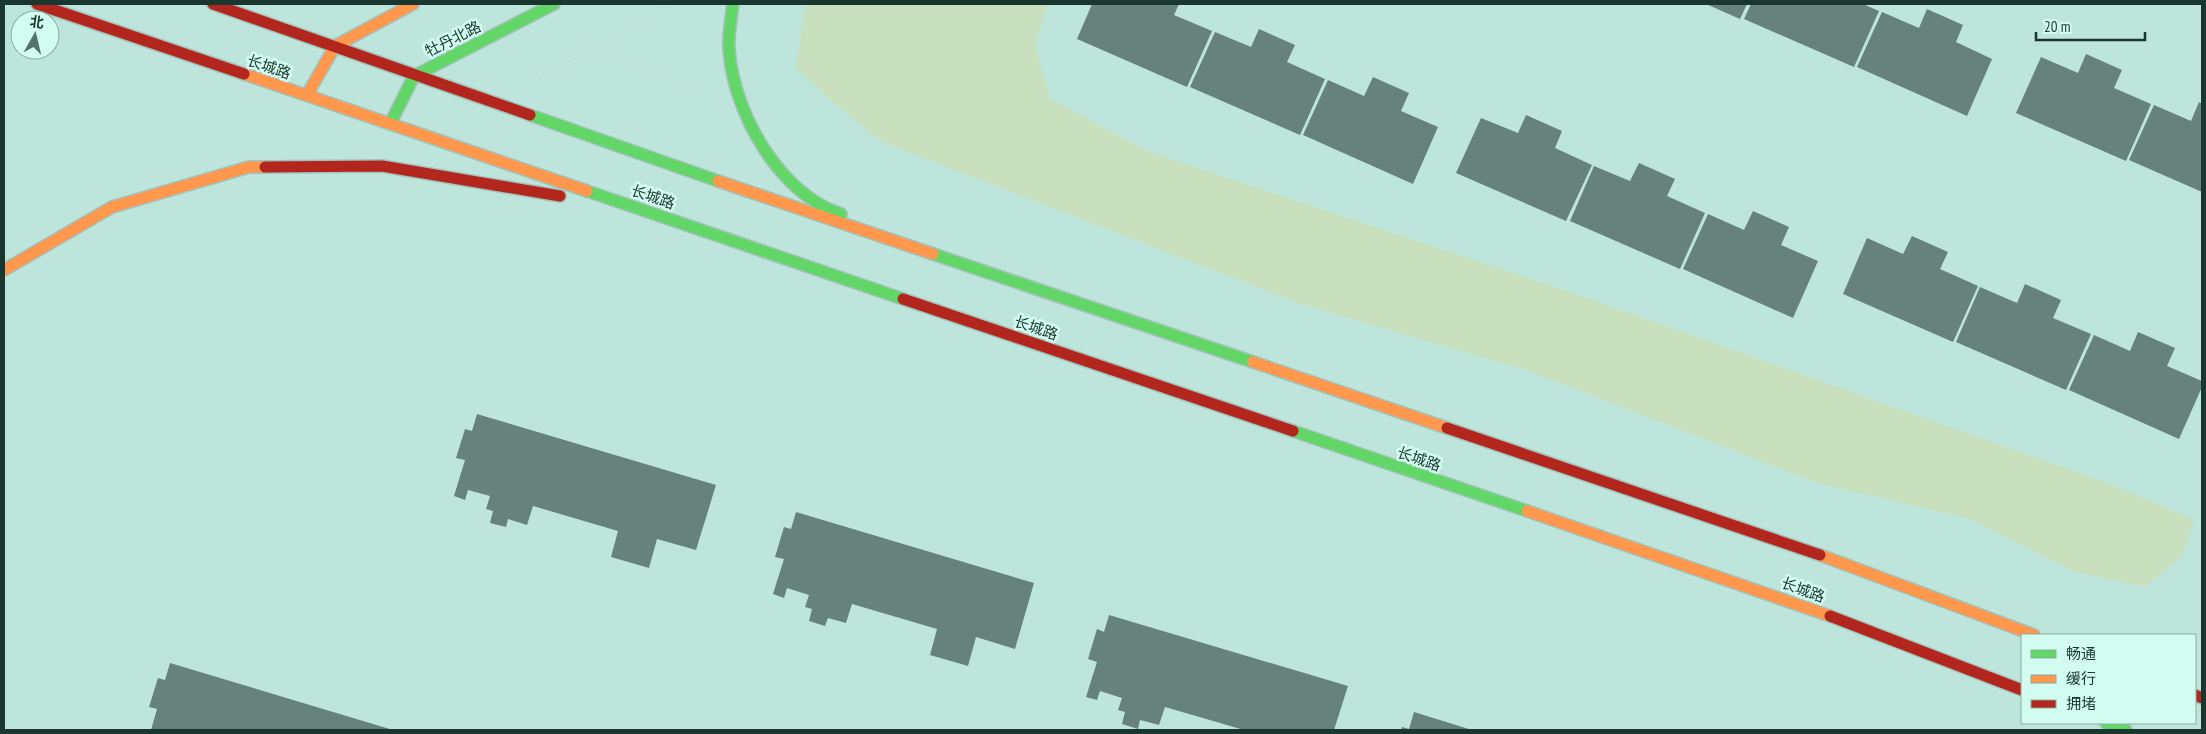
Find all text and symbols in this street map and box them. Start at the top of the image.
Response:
north arrow [10,10,60,60]
scale bar [2036,10,2145,42]
text: 北 [29,12,45,32]
street label: 牡丹北路 [422,16,484,61]
text: 20 m [2044,17,2070,36]
street label: 长城路 [245,50,294,83]
street label: 长城路 [629,180,678,213]
street label: 长城路 [1012,311,1061,344]
street label: 长城路 [1395,442,1444,475]
street label: 长城路 [1779,573,1828,606]
legend [2021,634,2196,724]
text: 畅通 [2066,644,2096,663]
text: 缓行 [2066,669,2096,688]
text: 拥堵 [2066,694,2096,713]

